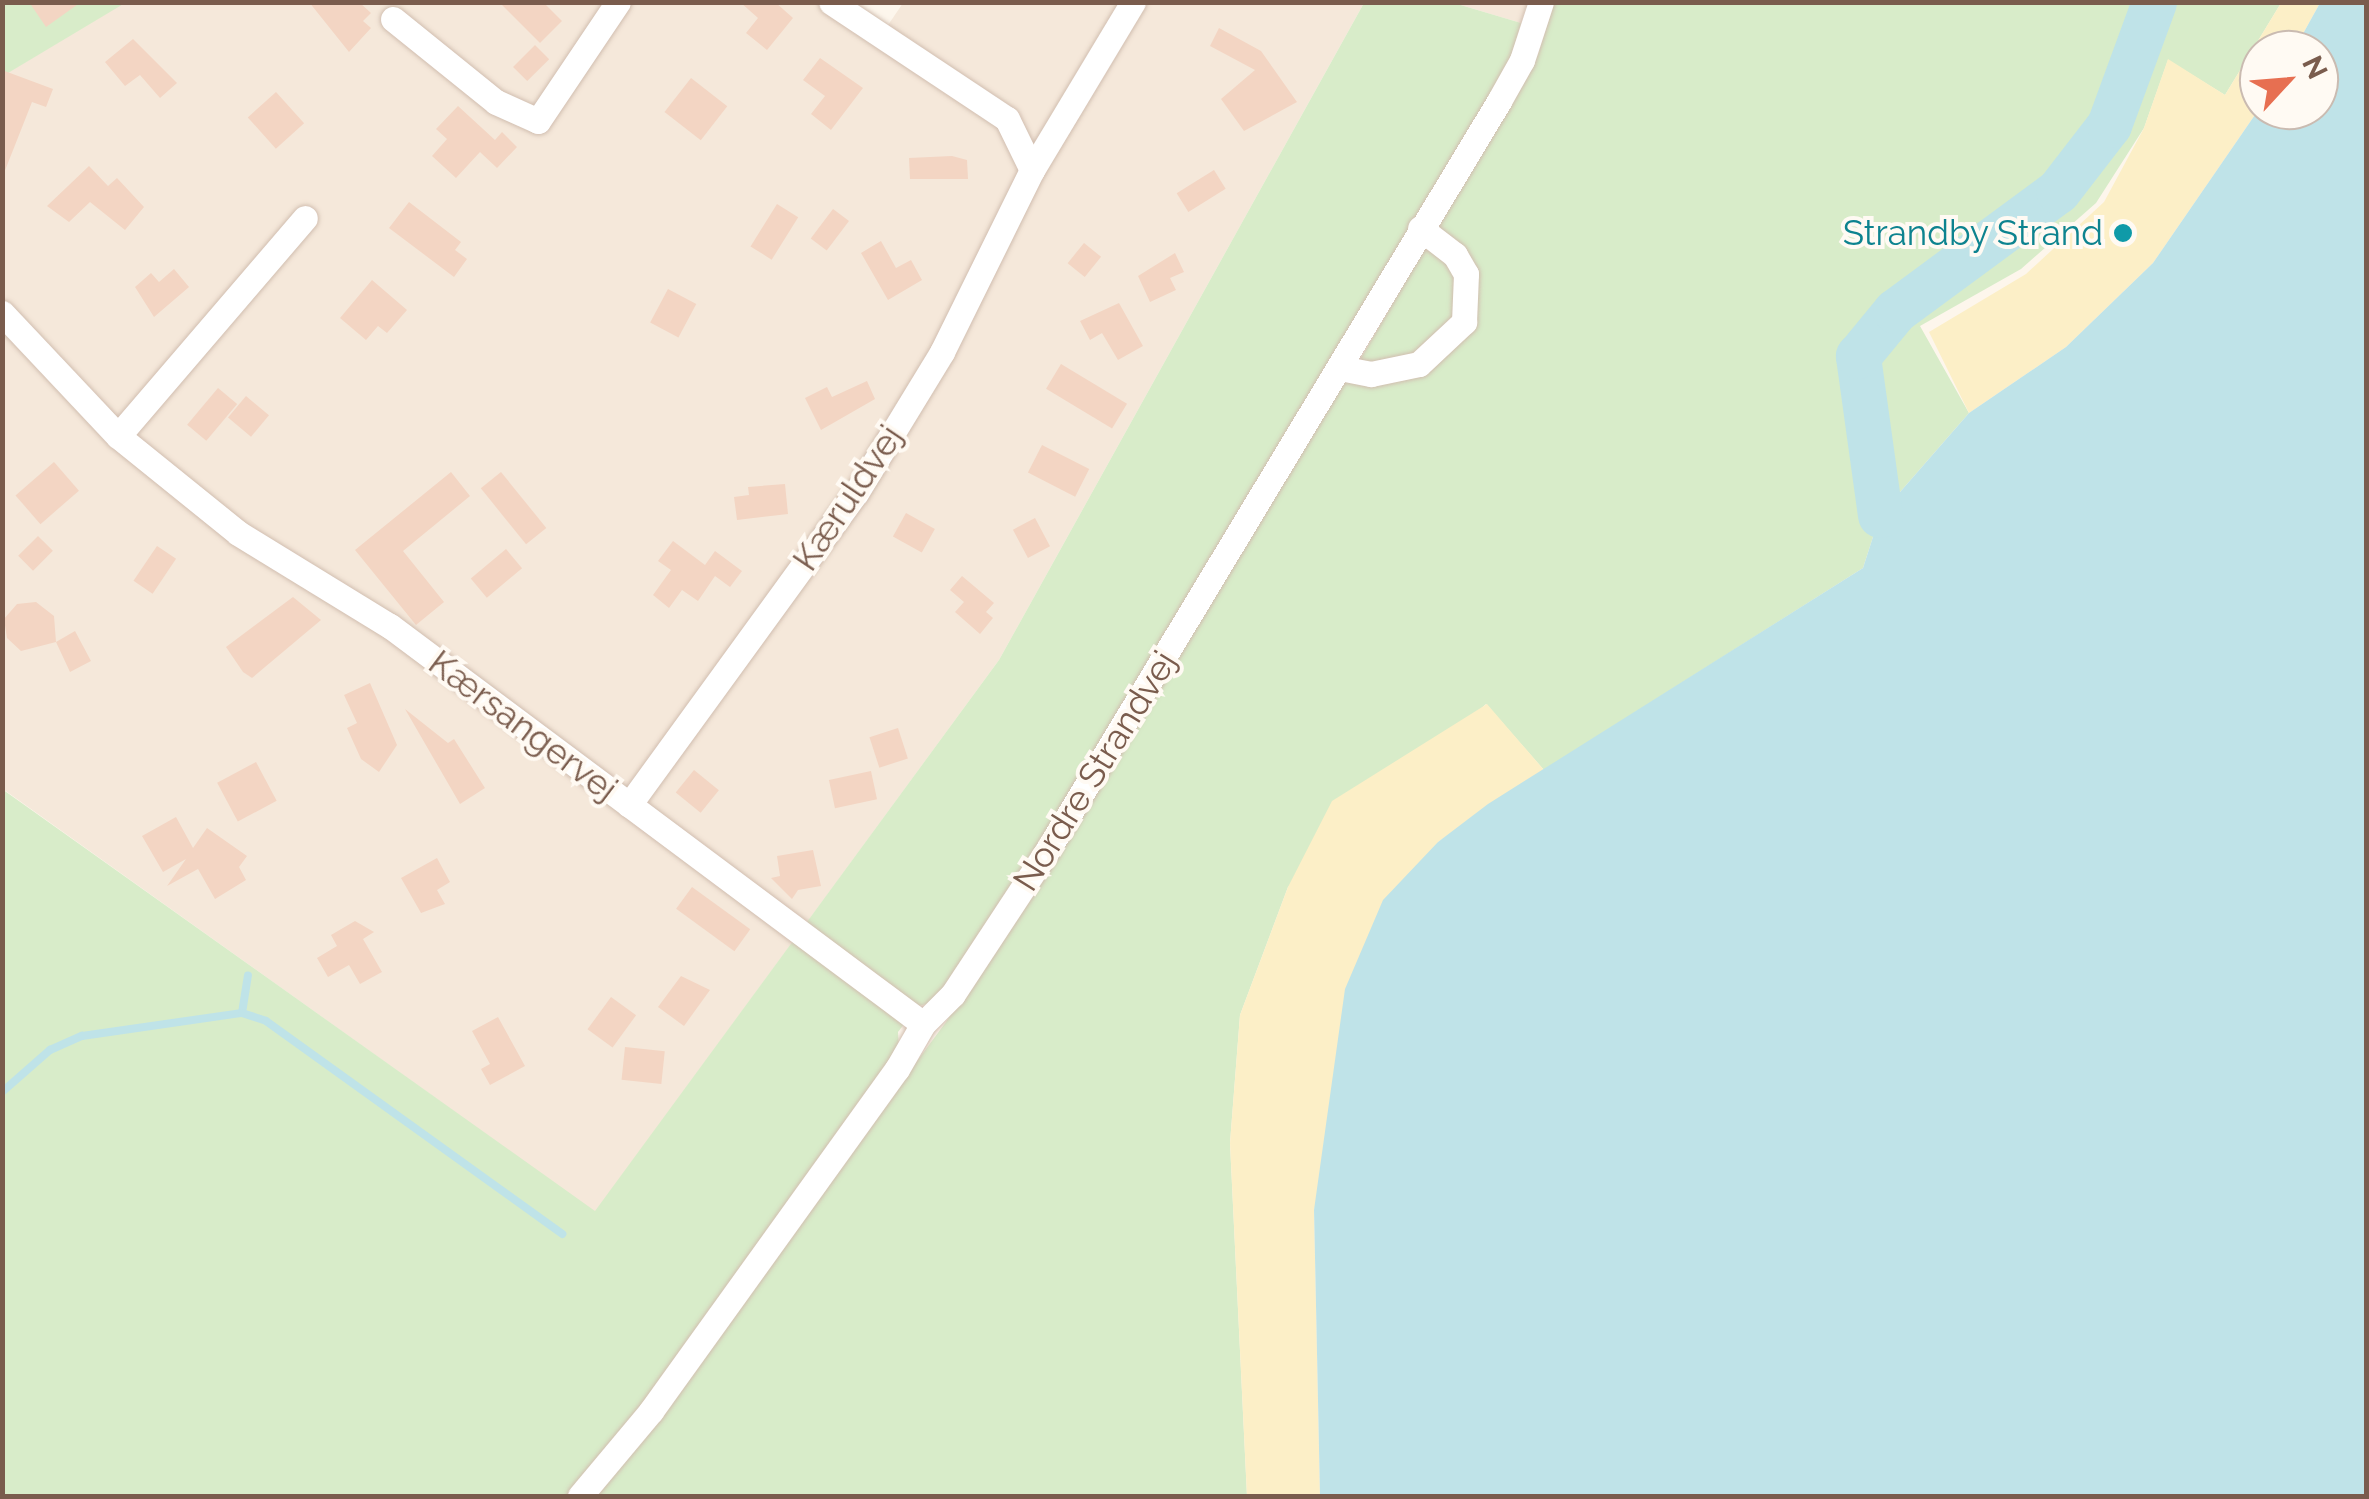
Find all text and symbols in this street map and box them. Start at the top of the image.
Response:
north arrow [2239,30,2339,130]
text: N [2295,51,2334,84]
place label: Strandby Strand [1842,212,2103,254]
marker: Strandby Strand [2112,222,2134,244]
street label: Kæruldvej [784,417,912,579]
street label: Kærsangervej [421,642,625,810]
street label: Nordre Strandvej [1004,643,1186,899]

